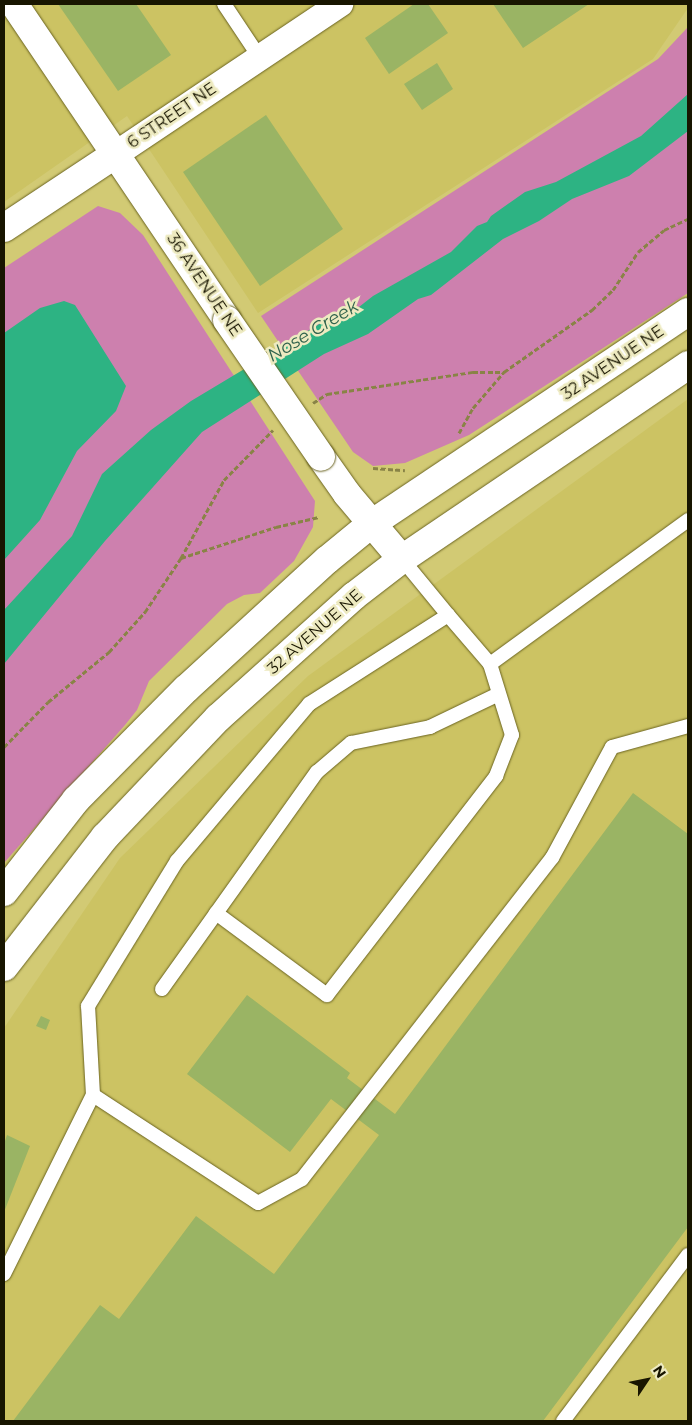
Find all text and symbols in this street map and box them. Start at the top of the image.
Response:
street label: 6 STREET NE [124,79,220,153]
street label: 36 AVENUE NE [163,230,245,340]
water label: Nose Creek [263,295,363,367]
street label: 32 AVENUE NE [558,322,668,404]
street label: 32 AVENUE NE [264,586,366,678]
north arrow [622,1355,672,1405]
text: N [649,1362,670,1381]

